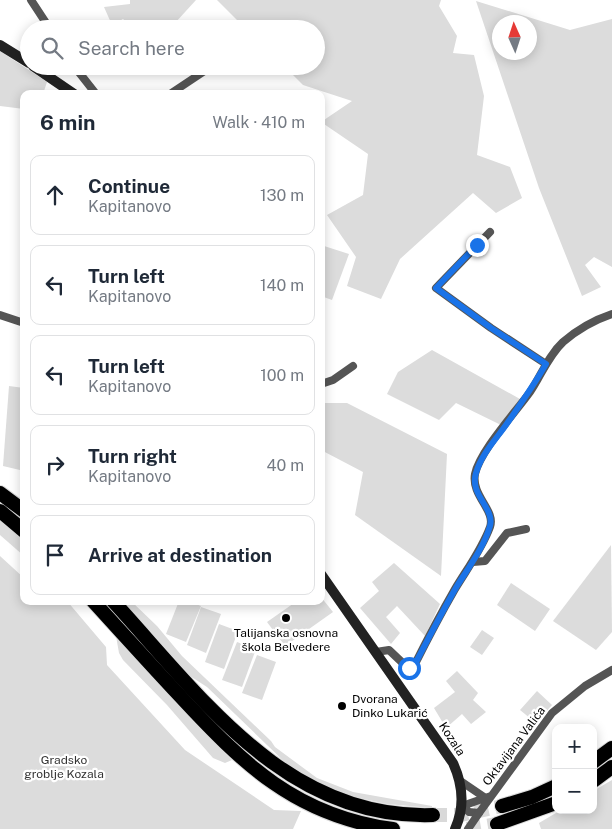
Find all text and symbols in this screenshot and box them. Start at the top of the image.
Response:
north arrow [492,15,537,60]
search box [20,20,325,75]
icon: search [38,34,66,62]
text: Search here [78,37,185,59]
text: 6 min [40,110,96,135]
text: Walk · 410 m [212,113,305,132]
text: Continue [88,175,170,197]
icon: ahead [41,181,69,209]
text: 130 m [260,186,304,205]
text: Kapitanovo [88,197,171,216]
route end [466,234,489,257]
text: Turn left [88,265,165,287]
icon: left [41,271,69,299]
text: 140 m [260,276,304,295]
text: Kapitanovo [88,287,171,306]
text: Turn left [88,355,165,377]
icon: left [41,361,69,389]
text: 100 m [260,366,304,385]
text: Kapitanovo [88,377,171,396]
text: Turn right [88,445,177,467]
icon: right [41,451,69,479]
text: 40 m [266,456,304,475]
text: Kapitanovo [88,467,171,486]
icon: arrive [41,541,69,569]
text: Arrive at destination [88,544,272,566]
marker: Talijanska osnovna škola Belvedere [280,612,292,624]
place label: Talijanska osnovna škola Belvedere [234,626,338,654]
route start [398,657,421,680]
place label: Dvorana Dinko Lukarić [352,692,428,720]
marker: Dvorana Dinko Lukarić [336,700,348,712]
street label: Oktavijana Valića [480,704,548,788]
street label: Kozala [436,720,468,758]
map controls [552,724,597,814]
button: + [552,724,597,769]
park label: Gradsko groblje Kozala [24,753,104,781]
button: − [552,769,597,814]

